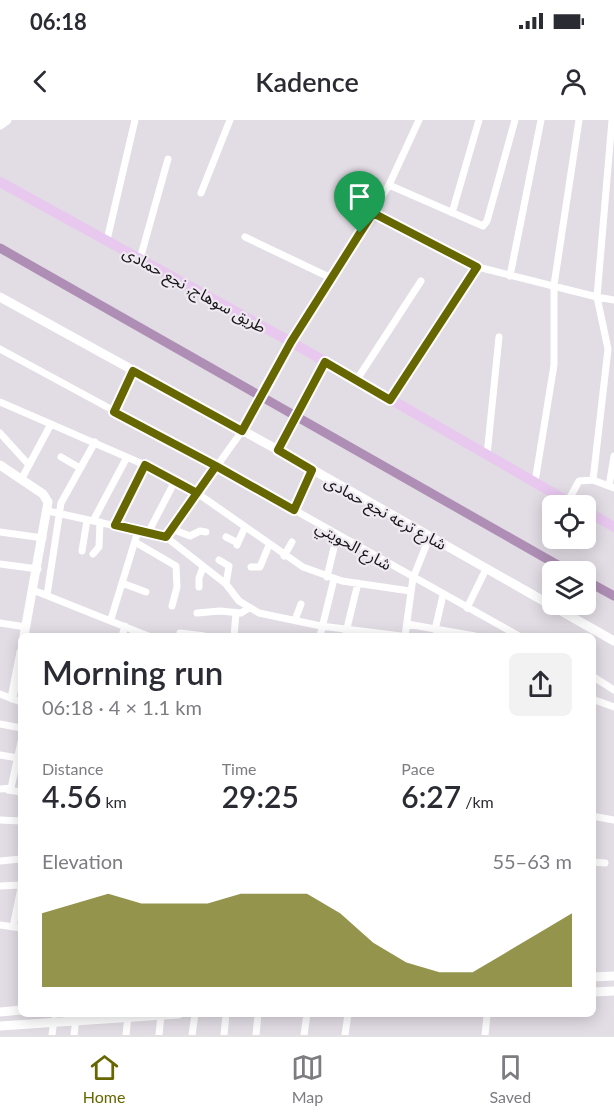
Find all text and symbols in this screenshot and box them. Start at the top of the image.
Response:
text: 06:18 [30,8,87,35]
icon: back [24,65,57,98]
text: Kadence [255,65,359,98]
icon: person [557,65,590,98]
pin [334,171,385,233]
icon: arrive [343,180,376,213]
street label: طريق سوهاج, نجع حمادى [118,242,270,340]
street label: شارع ترعه نجع حمادى [320,471,450,557]
map controls [542,495,596,615]
button: locate [542,495,596,549]
street label: شارع الحويتي [311,516,395,577]
button: layers [542,561,596,615]
text: Morning run [42,652,223,692]
button: share [509,653,572,716]
text: 06:18 · 4 × 1.1 km [42,695,202,719]
text: Distance [42,759,103,778]
text: Time [222,759,257,778]
text: Pace [401,759,435,778]
text: 4.56 [42,778,101,814]
text: 29:25 [222,778,299,814]
text: 6:27 [401,778,461,814]
text: km [101,792,127,811]
text: /km [461,792,494,811]
text: Elevation [42,849,123,873]
text: 55–63 m [492,849,572,873]
tab: Home [83,1051,125,1106]
tab: Map [291,1051,324,1106]
tab: Saved [489,1051,531,1106]

